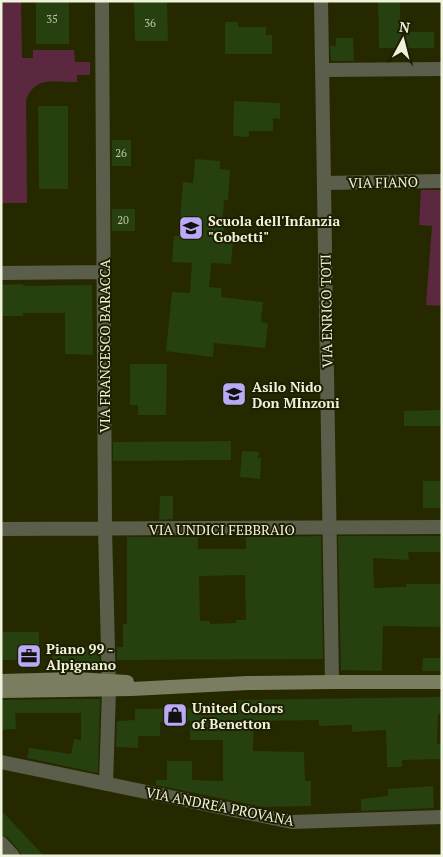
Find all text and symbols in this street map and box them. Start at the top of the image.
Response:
house number: 35 [46,12,58,26]
north arrow [378,15,428,65]
house number: 36 [144,16,156,30]
text: N [398,17,411,37]
house number: 26 [115,146,127,160]
street label: VIA FIANO [348,172,418,192]
place label: Scuola dell'Infanzia "Gobetti" [208,211,340,246]
house number: 20 [117,213,129,227]
school or university icon: Scuola dell'Infanzia "Gobetti" [178,215,204,241]
street label: VIA ENRICO TOTI [316,254,336,368]
street label: VIA FRANCESCO BARACCA [95,259,114,433]
place label: Asilo Nido Don MInzoni [252,377,340,412]
school or university icon: Asilo Nido Don MInzoni [221,381,247,407]
street label: VIA UNDICI FEBBRAIO [149,520,295,539]
place label: Piano 99 - Alpignano [46,639,116,674]
office icon: Piano 99 - Alpignano [16,643,42,669]
place label: United Colors of Benetton [192,698,283,733]
shop icon: United Colors of Benetton [162,702,188,728]
street label: VIA ANDREA PROVANA [144,782,296,830]

